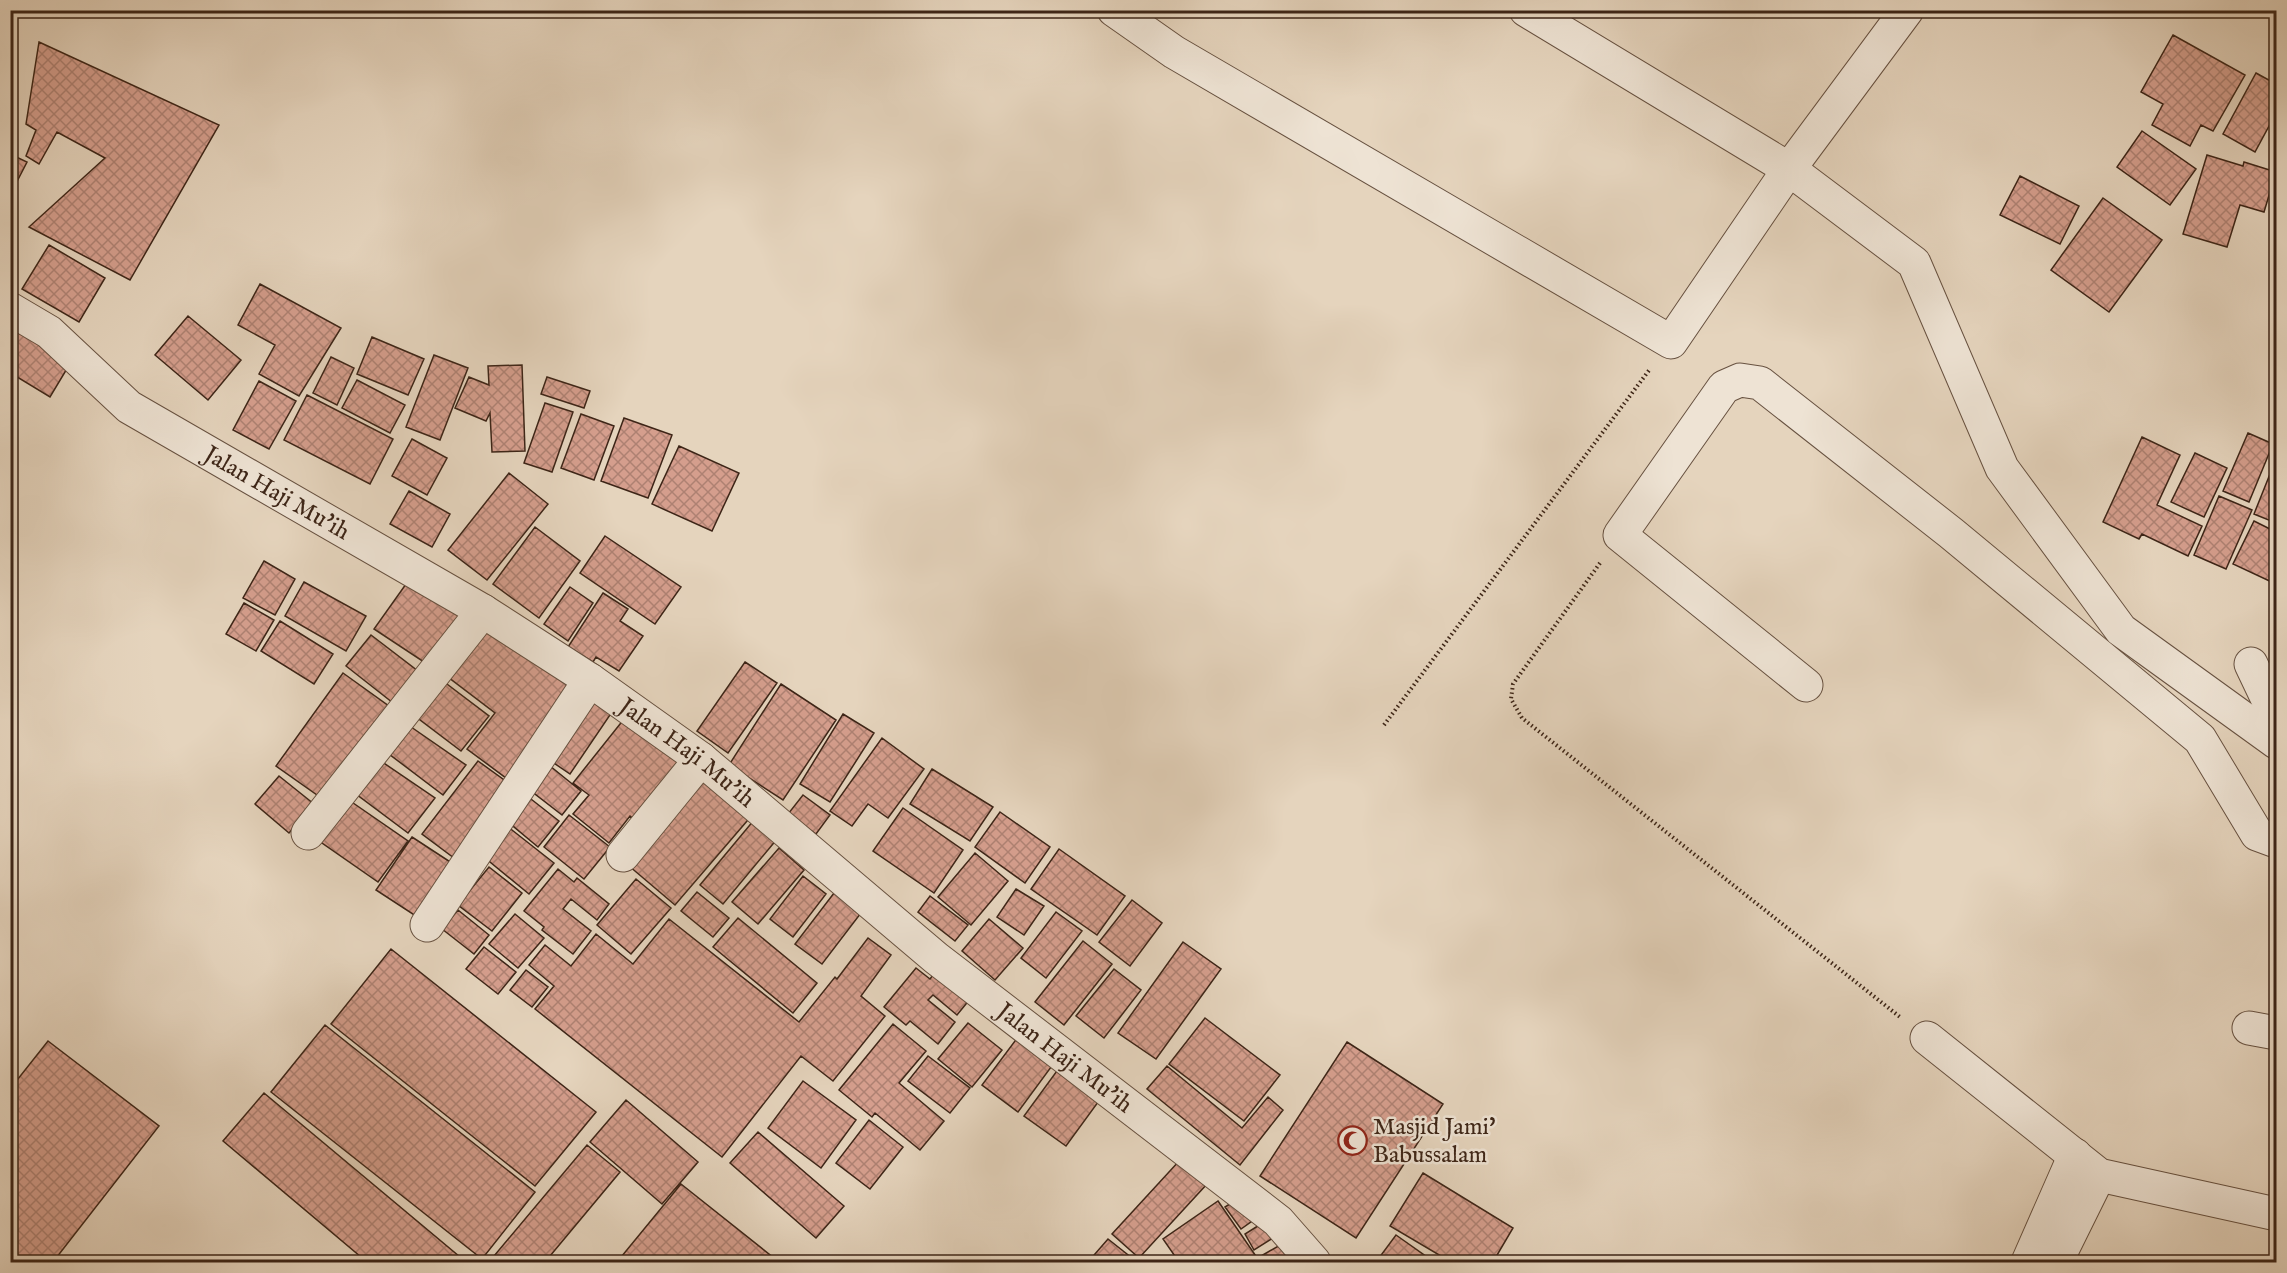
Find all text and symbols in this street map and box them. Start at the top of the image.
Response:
street label: Jalan Haji Mu'ih [195,438,355,548]
street label: Jalan Haji Mu'ih [610,690,761,815]
street label: Jalan Haji Mu'ih [988,995,1139,1121]
place label: Masjid Jami' Babussalam [1373,1112,1495,1171]
mosque icon: Masjid Jami' Babussalam [1336,1124,1368,1156]

